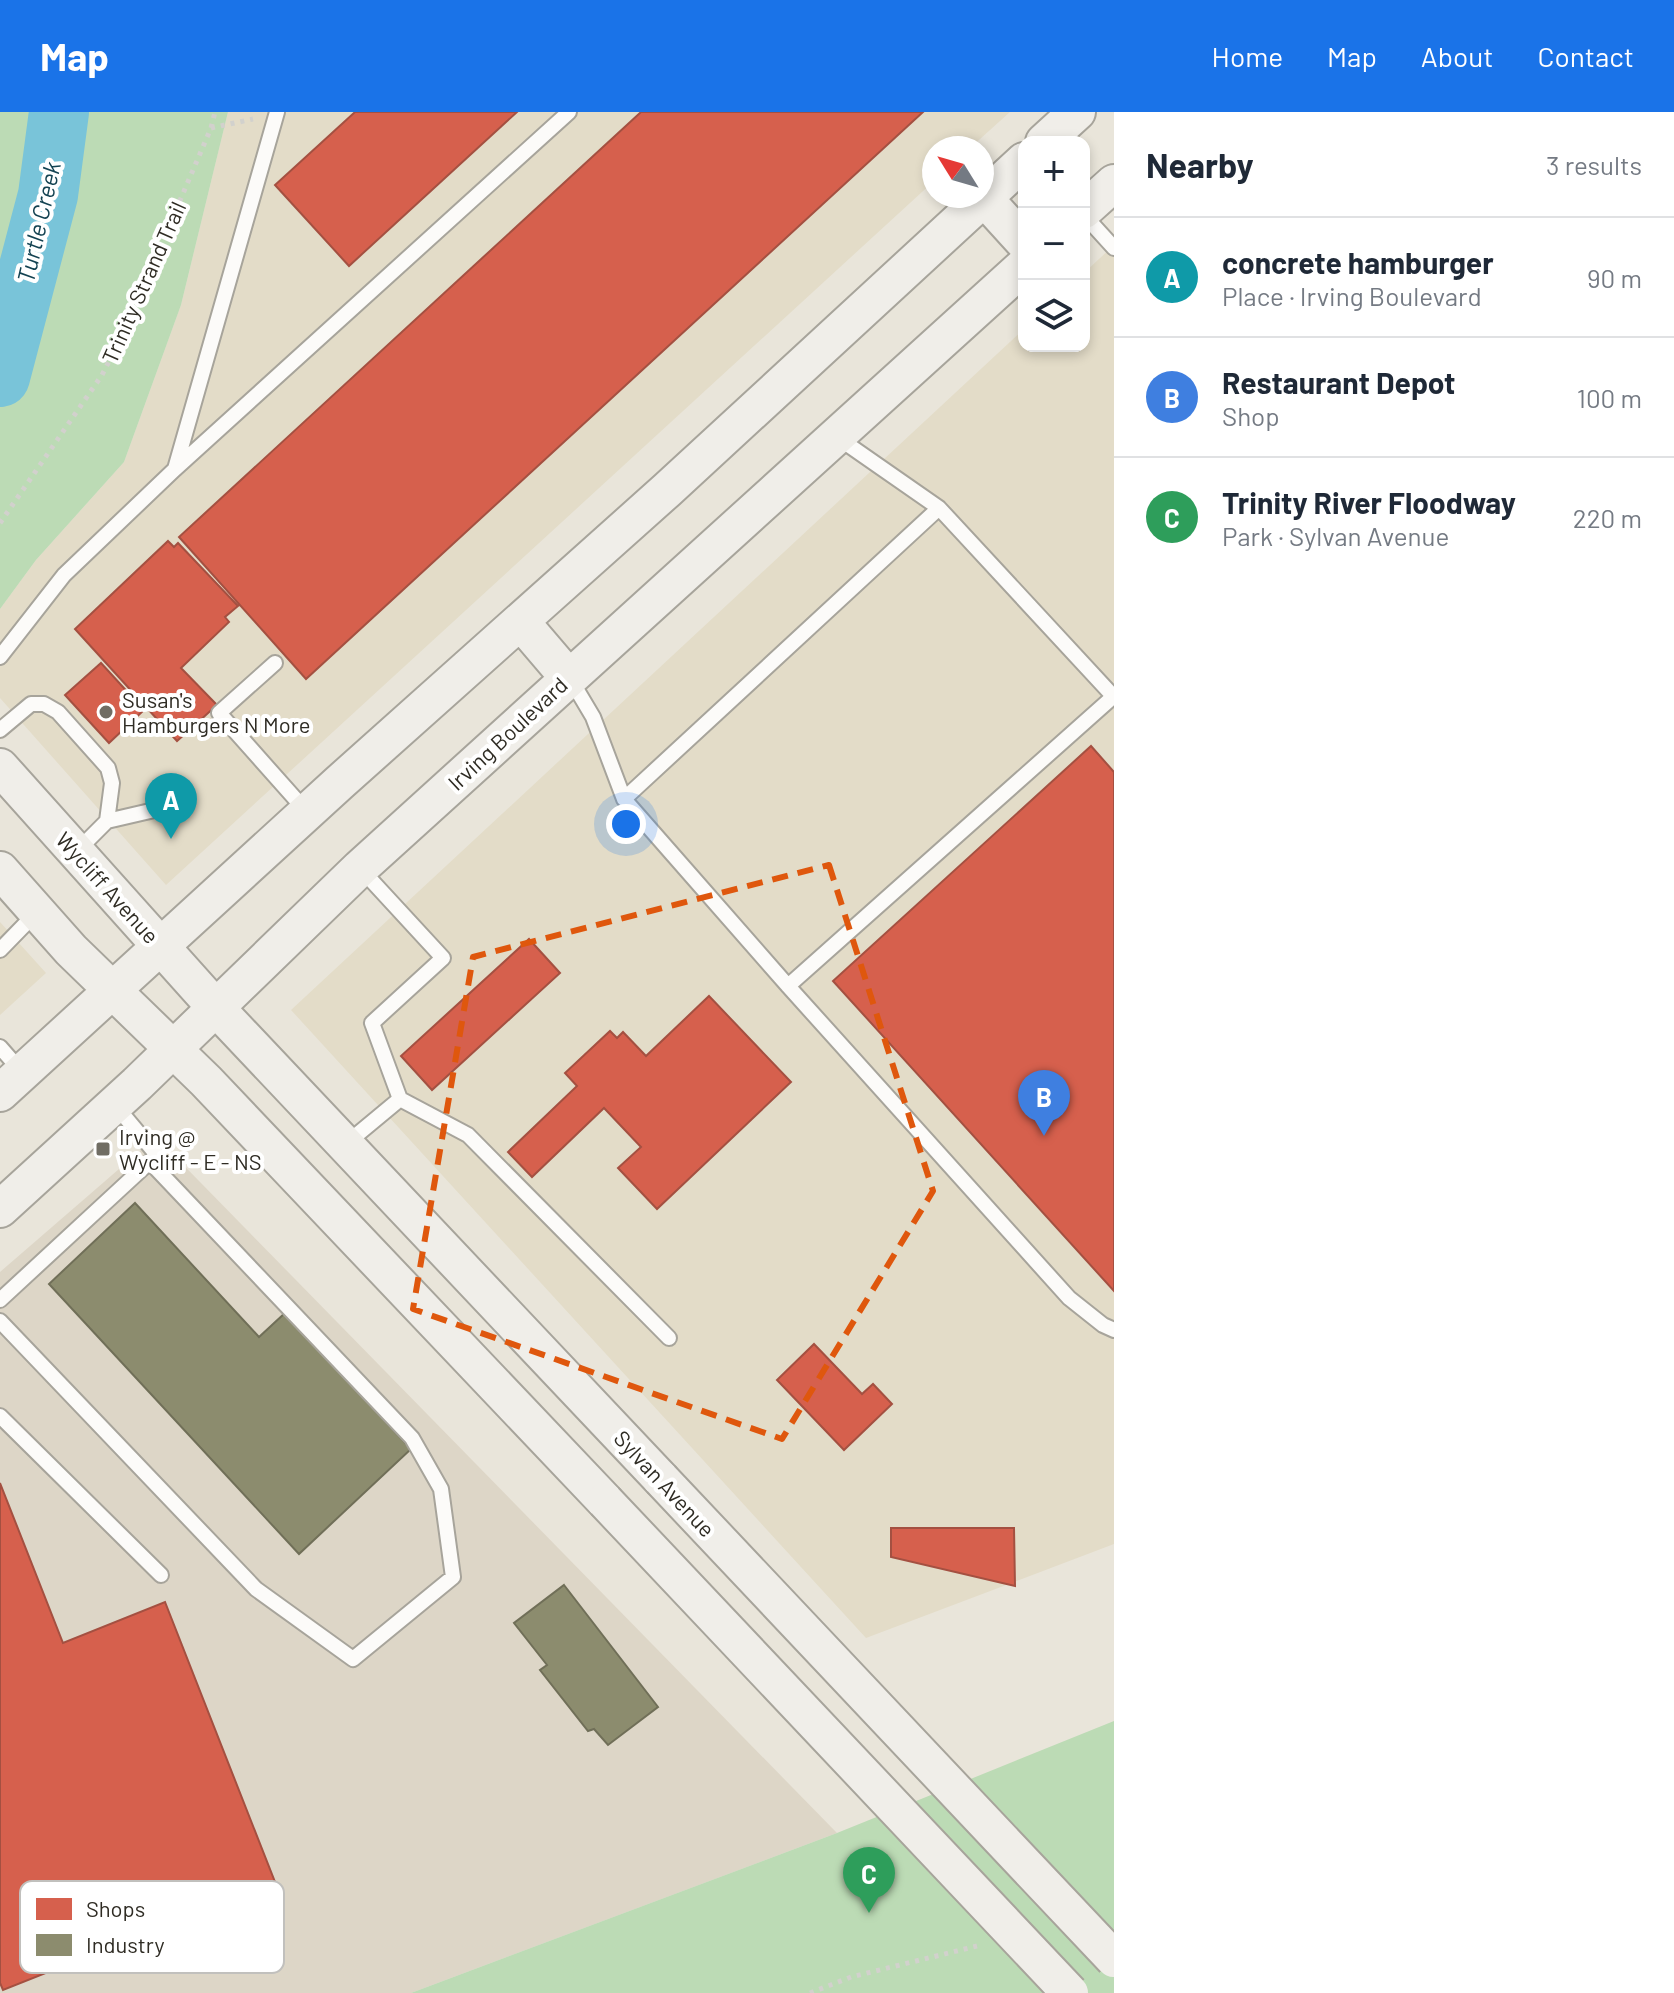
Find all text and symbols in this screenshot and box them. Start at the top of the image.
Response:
text: Map [40,33,109,79]
text: Home [1212,39,1283,73]
text: Map [1327,39,1377,73]
text: About [1421,39,1493,73]
text: Contact [1537,39,1634,73]
north arrow [922,136,994,208]
map controls [1018,136,1090,352]
button: + [1018,136,1090,208]
text: Nearby [1146,144,1254,185]
text: 3 results [1546,149,1642,180]
water label: Turtle Creek [10,158,66,285]
street label: Trinity Strand Trail [96,197,190,367]
button: − [1018,208,1090,280]
text: concrete hamburger [1222,244,1494,280]
text: A [1163,262,1181,293]
text: 90 m [1587,262,1642,293]
button: layers [1018,280,1090,352]
text: Place · Irving Boulevard [1222,280,1482,311]
text: Restaurant Depot [1222,364,1456,400]
text: B [1164,382,1180,413]
text: 100 m [1577,382,1642,413]
text: Shop [1222,400,1280,431]
text: Trinity River Floodway [1222,484,1516,520]
text: C [1164,502,1180,533]
text: 220 m [1573,502,1642,533]
text: Park · Sylvan Avenue [1222,520,1449,551]
street label: Irving Boulevard [442,671,572,795]
place label: Susan's Hamburgers N More [122,686,310,737]
marker: Susan's Hamburgers N More [97,703,115,721]
pin: A [145,773,197,839]
your location [606,804,646,844]
street label: Wycliff Avenue [51,826,165,948]
pin: B [1018,1070,1070,1136]
place label: Irving @ Wycliff - E - NS [119,1123,262,1174]
marker: Irving @ Wycliff - E - NS [94,1140,112,1158]
street label: Sylvan Avenue [609,1425,721,1541]
pin: C [843,1847,895,1913]
legend [20,1881,284,1973]
text: Shops [86,1895,145,1921]
text: Industry [86,1931,165,1957]

